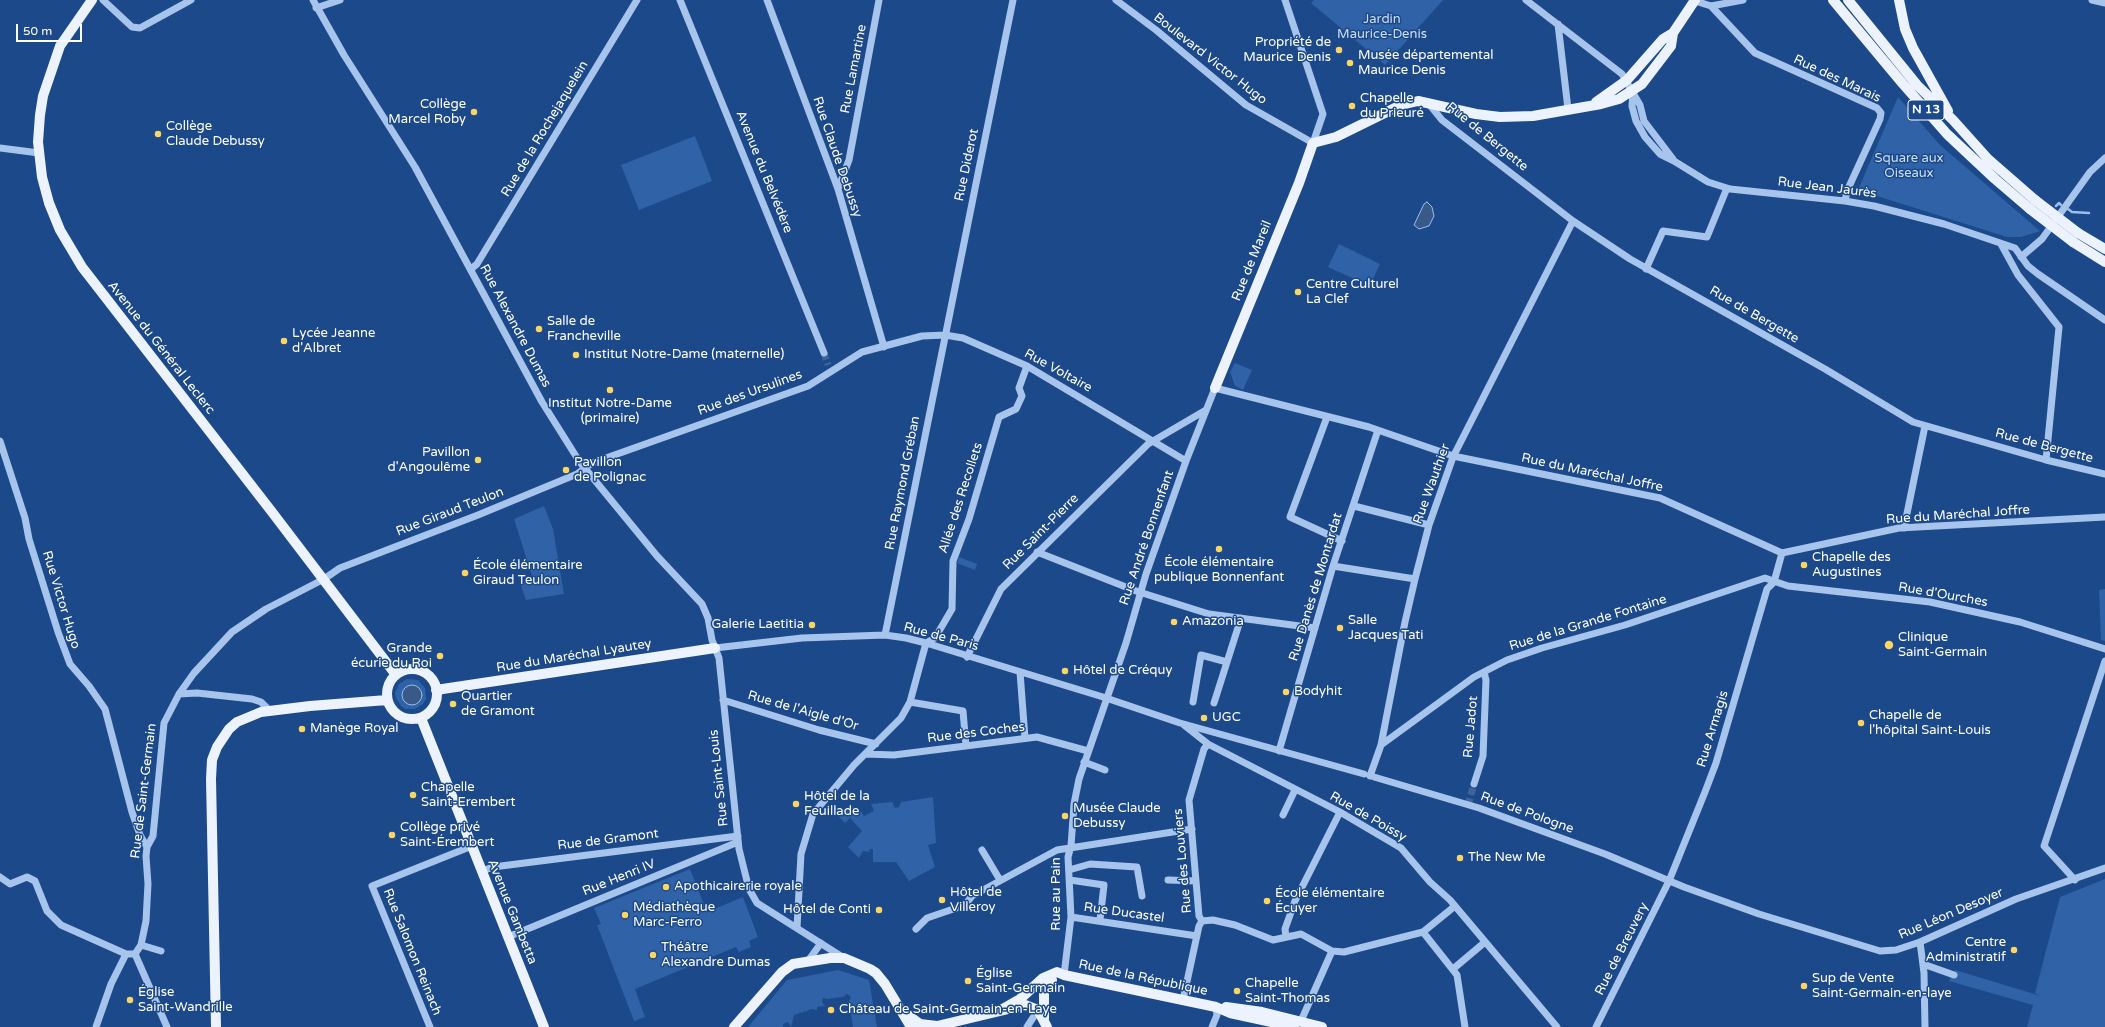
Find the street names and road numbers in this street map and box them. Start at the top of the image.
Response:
street label: Boulevard Victor Hugo [1150,10,1270,108]
street label: Rue Lamartine [838,23,870,115]
street label: Rue des Marais [1791,52,1883,106]
street label: Rue de la Rochejaquelein [498,58,592,200]
street label: Rue Claude Debussy [809,95,865,219]
street label: Rue de Bergette [1443,99,1531,175]
road number: N 13 [1908,100,1944,120]
street label: Avenue du Belvédère [732,108,796,236]
street label: Rue Diderot [952,127,982,203]
street label: Rue Jean Jaurès [1777,174,1877,202]
street label: Rue de Mareil [1229,219,1275,303]
street label: Rue Alexandre Dumas [476,262,554,390]
street label: Avenue du Général Leclerc [104,278,218,418]
street label: Rue de Bergette [1706,283,1802,347]
street label: Rue Voltaire [1021,346,1095,396]
street label: Rue des Ursulines [696,367,804,419]
street label: Rue Raymond Gréban [882,415,924,551]
street label: Rue de Bergette [1993,425,2095,467]
street label: Allée des Recollets [936,441,986,555]
street label: Rue Wauthier [1410,442,1454,526]
street label: Rue du Maréchal Joffre [1520,450,1664,496]
street label: Rue André Bonnenfant [1117,468,1177,608]
street label: Rue Giraud Teulon [394,484,506,540]
street label: Rue Saint-Pierre [1000,491,1082,573]
street label: Rue du Maréchal Joffre [1885,502,2031,528]
street label: Rue Danès de Montardat [1286,511,1346,663]
street label: Rue Victor Hugo [39,549,83,651]
street label: Rue d'Ourches [1897,579,1989,611]
street label: Rue de la Grande Fontaine [1507,592,1669,654]
street label: Rue de Paris [902,619,980,655]
street label: Rue du Maréchal Lyautey [495,636,653,676]
street label: Rue de l'Aigle d'Or [746,688,860,734]
street label: Rue Armagis [1694,689,1732,769]
street label: Rue Jadot [1461,695,1481,759]
street label: Rue des Coches [926,719,1026,747]
street label: Rue de Saint-Germain [128,723,160,859]
street label: Rue Saint-Louis [706,729,732,827]
street label: Rue de Poissy [1327,789,1409,845]
street label: Rue de Pologne [1478,789,1576,837]
street label: Rue des Louviers [1171,808,1195,914]
street label: Rue de Gramont [557,826,659,854]
street label: Rue Henri IV [580,856,658,900]
street label: Avenue Gambetta [484,857,540,967]
street label: Rue au Pain [1049,857,1065,931]
street label: Rue Léon Desoyer [1896,885,2006,943]
street label: Rue Salomon Reinach [379,886,445,1018]
street label: Rue Ducastel [1083,900,1165,926]
street label: Rue de Breuvery [1592,900,1652,998]
street label: Rue de la République [1077,957,1209,999]

